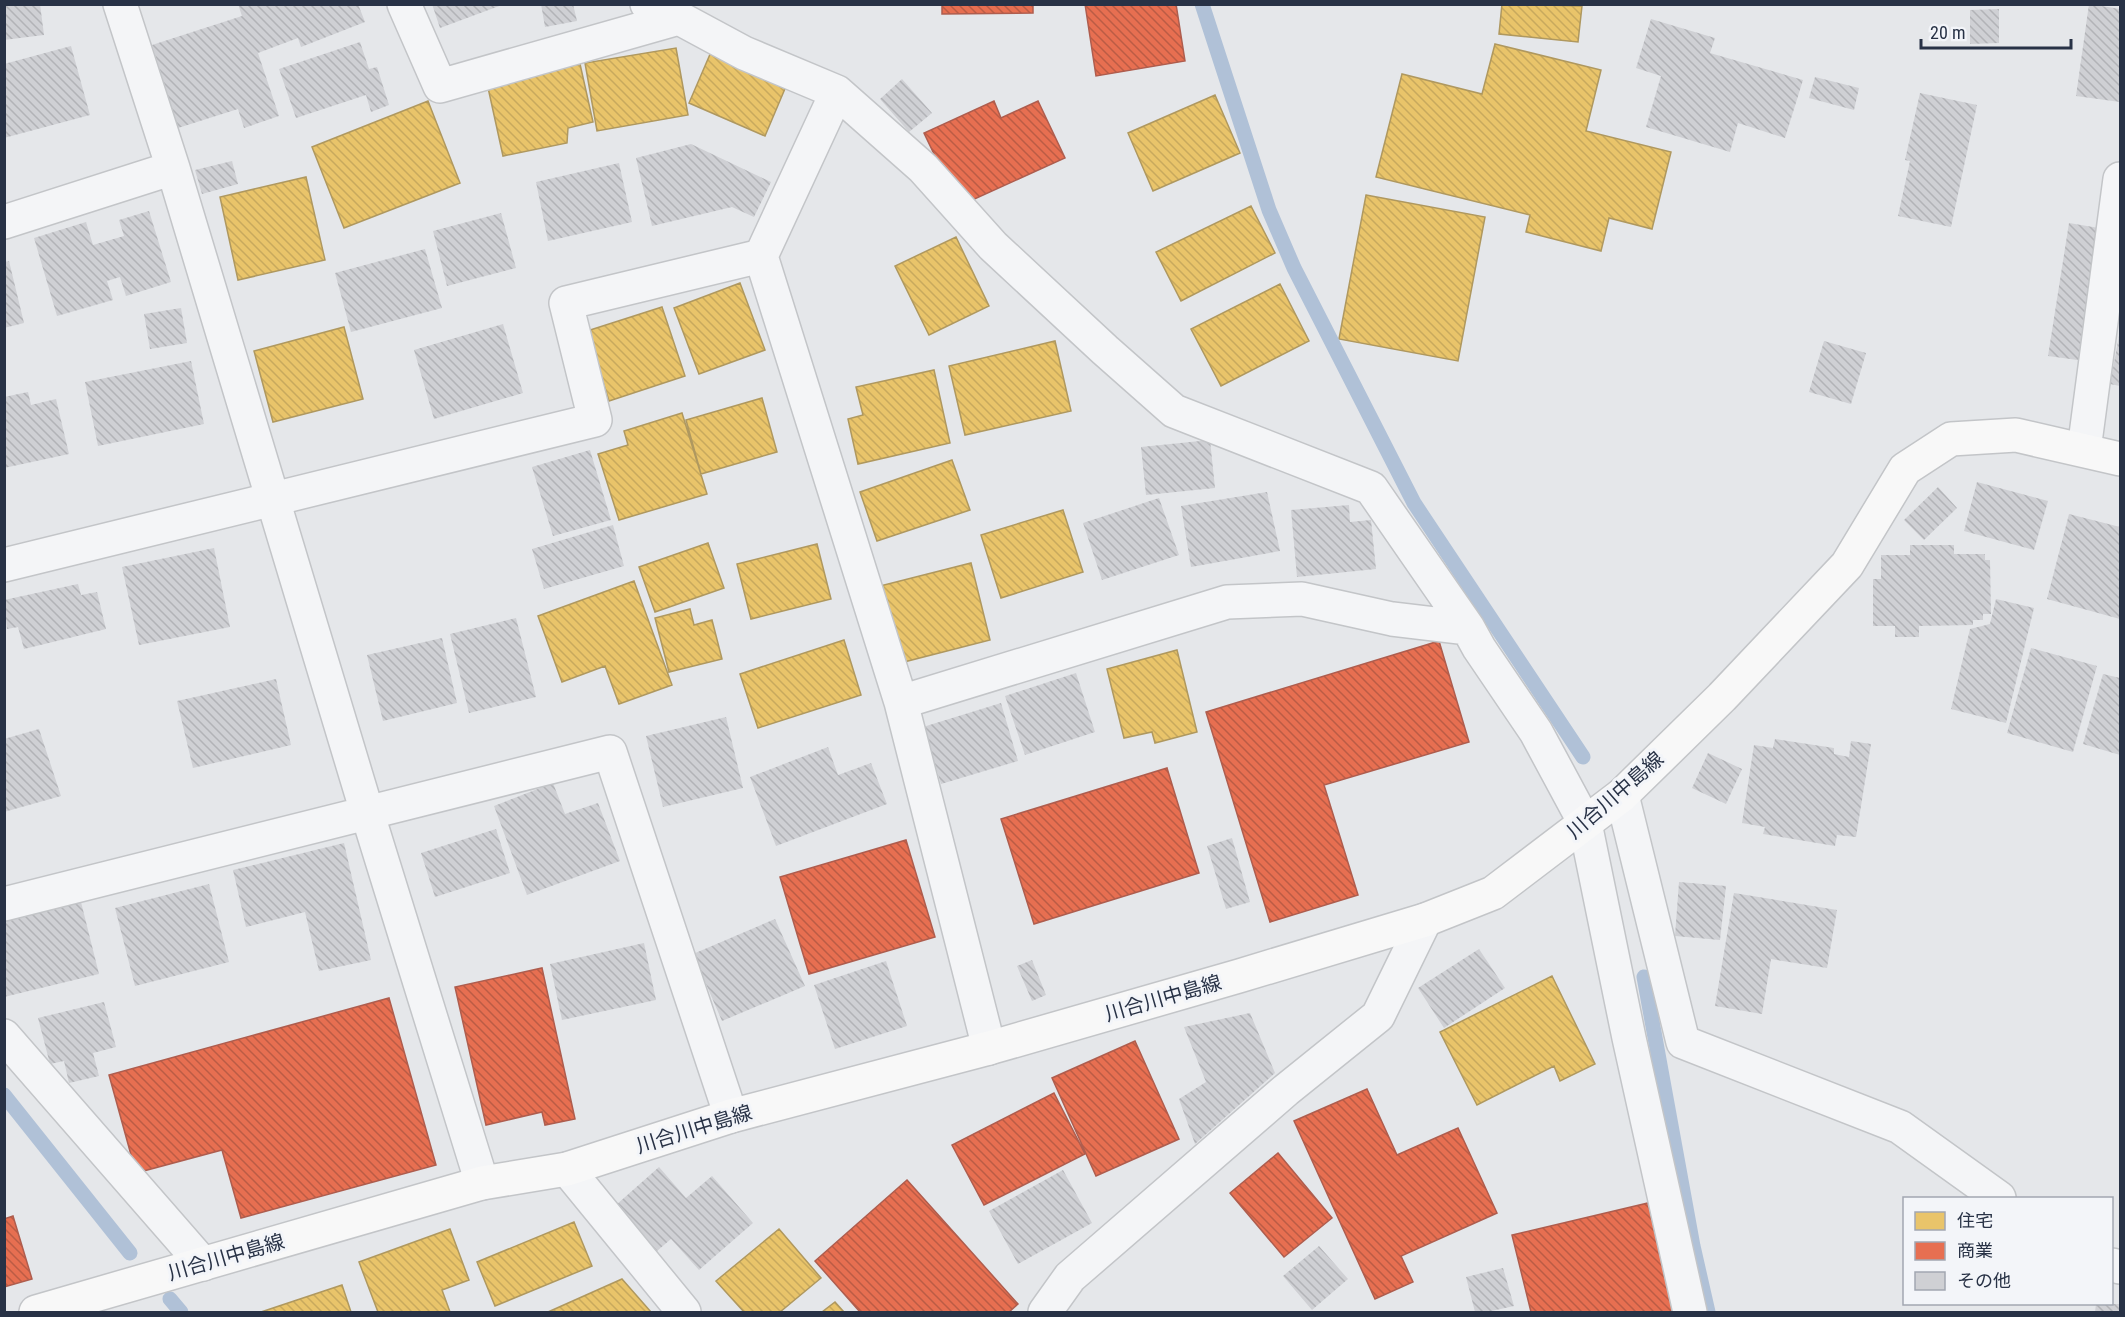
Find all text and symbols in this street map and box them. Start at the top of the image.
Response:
scale bar [1921,12,2071,50]
text: 20 m [1930,22,1965,43]
street label: 川合川中島線 [1562,747,1668,843]
street label: 川合川中島線 [1102,970,1224,1026]
street label: 川合川中島線 [633,1100,755,1158]
legend [1903,1197,2113,1305]
text: 住宅 [1957,1210,1993,1231]
street label: 川合川中島線 [165,1229,287,1285]
text: 商業 [1957,1240,1993,1261]
text: その他 [1957,1270,2011,1291]

